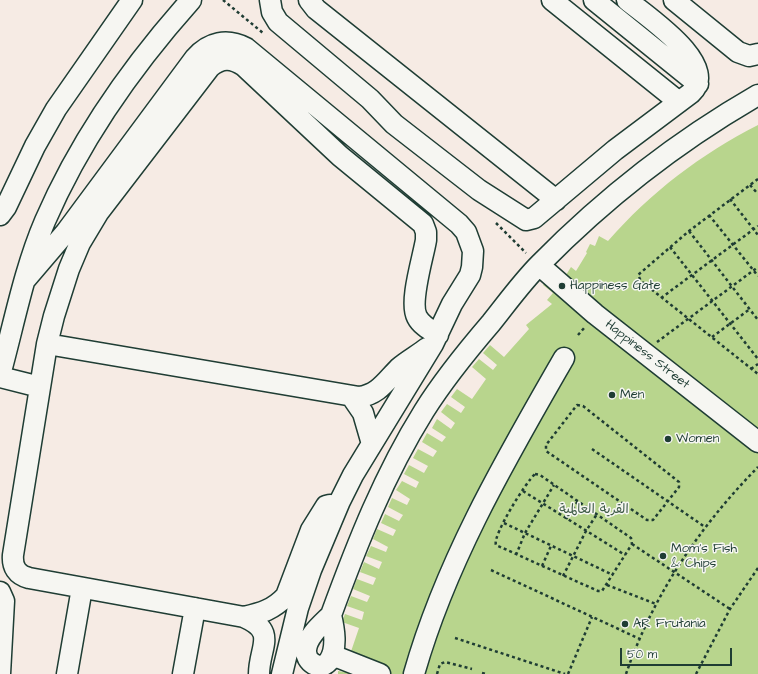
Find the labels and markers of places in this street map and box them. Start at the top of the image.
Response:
place label: Happiness Gate [570,278,661,294]
marker: Happiness Gate [557,281,567,291]
place label: Men [620,387,644,403]
marker: Men [607,390,617,400]
place label: Women [676,431,719,447]
marker: Women [663,434,673,444]
place label: Mom's Fish & Chips [671,541,737,572]
marker: Mom's Fish & Chips [658,551,668,561]
place label: AR Frutania [633,616,706,632]
marker: AR Frutania [620,619,630,629]

